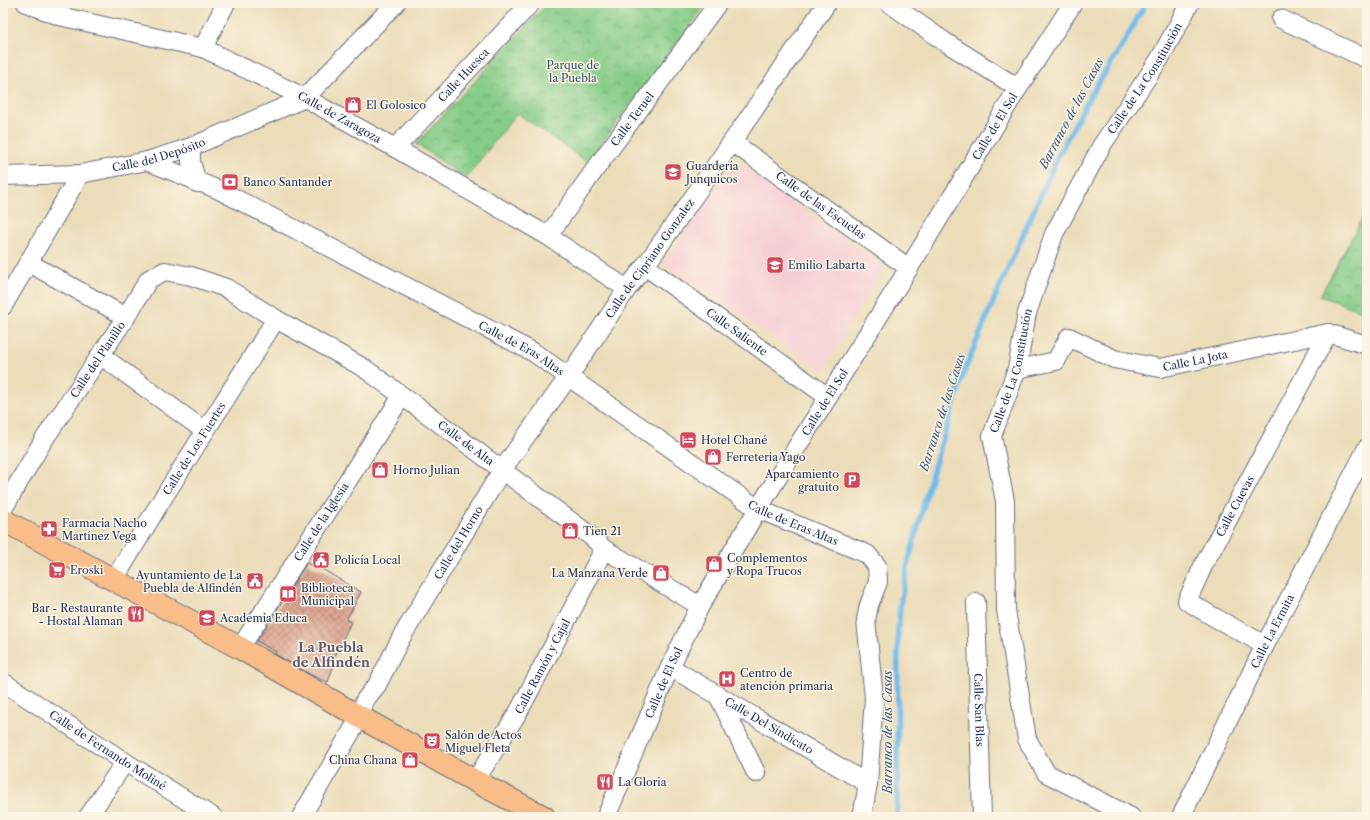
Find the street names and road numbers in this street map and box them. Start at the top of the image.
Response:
street label: Calle de La Constitución [1104,20,1185,137]
street label: Calle Huesca [435,45,492,105]
street label: Calle de Zaragoza [295,89,384,146]
street label: Calle Teruel [607,89,657,149]
street label: Calle de El Sol [969,90,1021,163]
street label: Calle del Depósito [111,135,208,175]
street label: Calle de las Escuelas [773,168,869,242]
street label: Calle de Cipriano Gonzalez [602,195,697,321]
street label: Calle Saliente [703,305,770,358]
street label: Calle de La Constitución [987,306,1035,435]
street label: Calle del Planillo [67,318,128,400]
street label: Calle de Eras Altas [476,318,567,379]
street label: Calle La Jota [1161,347,1229,374]
street label: Calle de El Sol [799,366,851,438]
street label: Calle de Los Fuertes [160,399,229,498]
street label: Calle de Alta [435,418,497,469]
street label: Calle Cuevas [1213,473,1257,539]
street label: Calle de la Iglesia [291,480,352,564]
street label: Calle de Eras Altas [745,497,841,548]
street label: Calle del Horno [431,503,486,582]
street label: Calle La Ermita [1248,592,1297,671]
street label: Calle Ramón y Cajal [512,616,573,716]
street label: Calle de El Sol [642,644,686,721]
street label: Calle San Blas [971,673,987,747]
street label: Calle Del Sindicato [722,694,816,757]
street label: Calle de Fernando Moliné [47,707,169,793]

